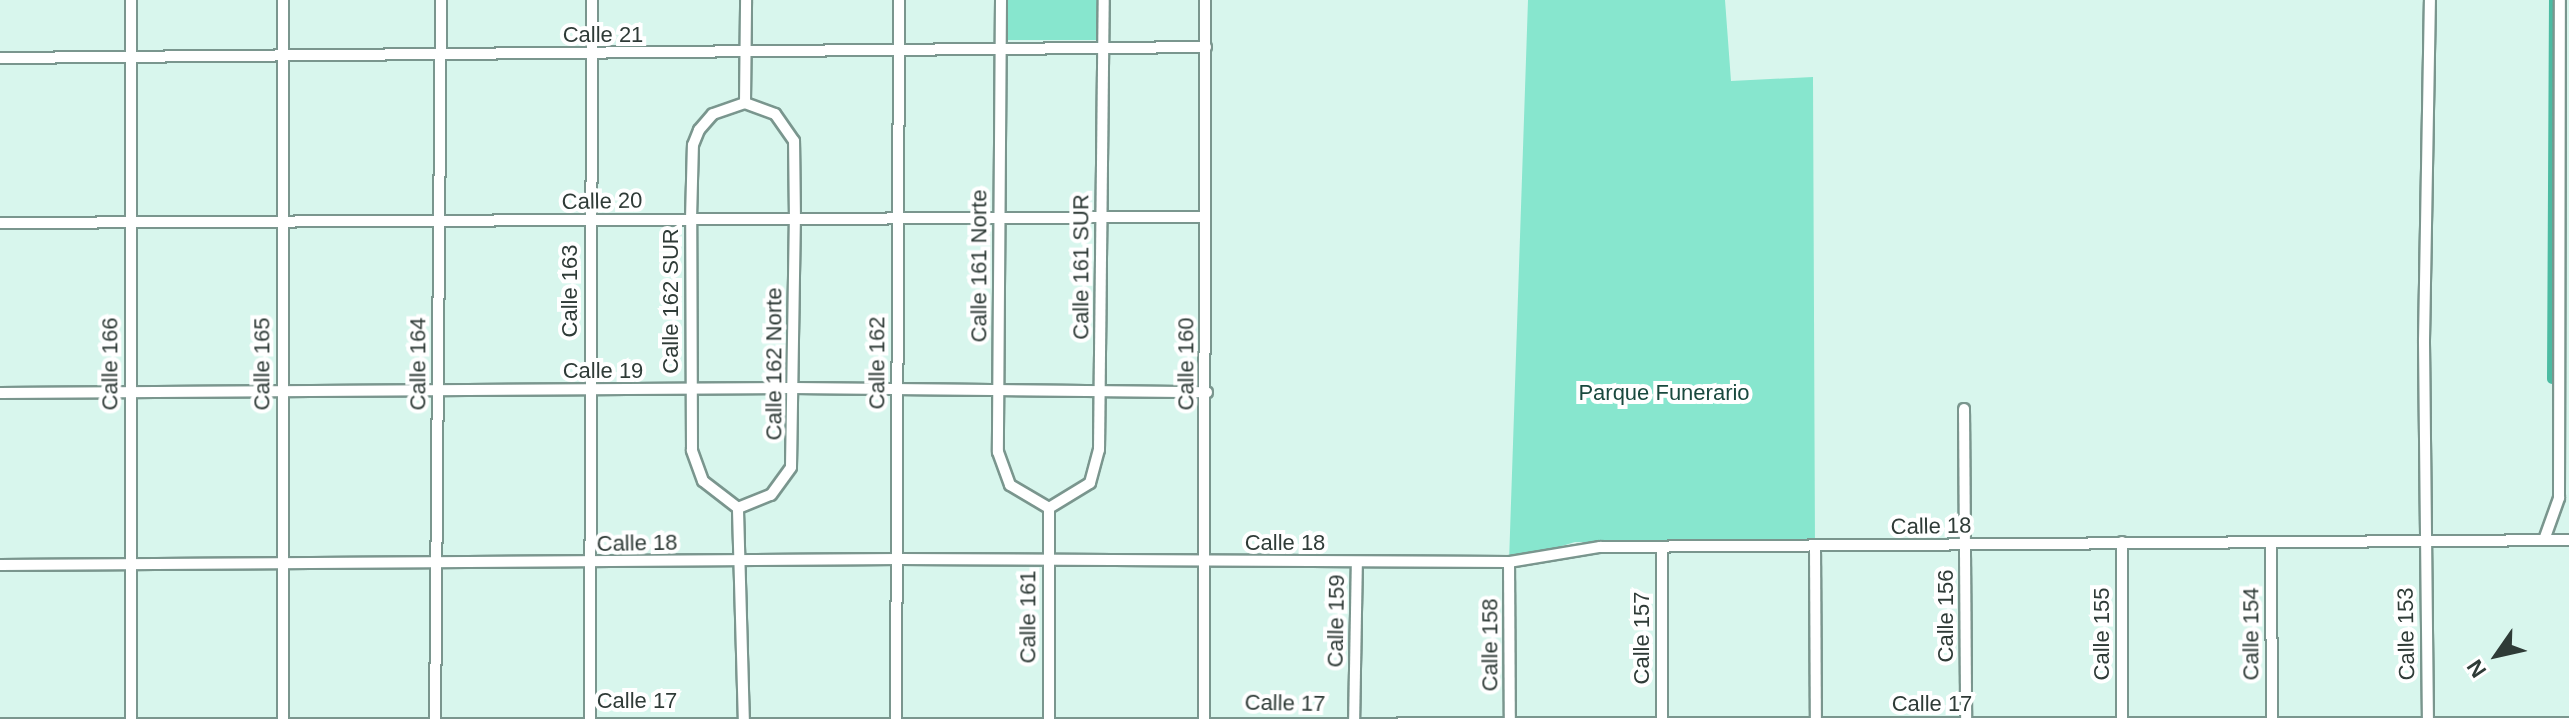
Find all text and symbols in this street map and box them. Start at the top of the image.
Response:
street label: Calle 21 [563,22,643,48]
street label: Calle 20 [561,187,643,215]
street label: Calle 161 Norte [966,190,992,342]
street label: Calle 161 SUR [1068,194,1094,340]
street label: Calle 162 SUR [658,228,684,374]
street label: Calle 163 [557,245,583,337]
street label: Calle 162 Norte [761,288,787,440]
street label: Calle 162 [864,317,890,409]
street label: Calle 166 [97,318,123,410]
street label: Calle 165 [249,318,275,410]
street label: Calle 164 [405,318,431,410]
street label: Calle 160 [1173,318,1199,410]
street label: Calle 19 [563,358,643,384]
park label: Parque Funerario [1578,380,1750,406]
street label: Calle 18 [1890,512,1972,540]
street label: Calle 18 [596,529,678,557]
street label: Calle 18 [1245,530,1325,556]
street label: Calle 156 [1933,570,1959,662]
street label: Calle 161 [1015,571,1041,663]
street label: Calle 159 [1322,574,1350,668]
street label: Calle 153 [2392,587,2420,681]
street label: Calle 155 [2089,588,2115,680]
street label: Calle 154 [2238,588,2264,680]
street label: Calle 157 [1629,592,1655,684]
street label: Calle 158 [1477,599,1503,691]
north arrow [2457,615,2537,695]
text: N [2462,655,2491,682]
street label: Calle 17 [597,688,677,714]
street label: Calle 17 [1244,689,1326,717]
street label: Calle 17 [1892,691,1972,717]

